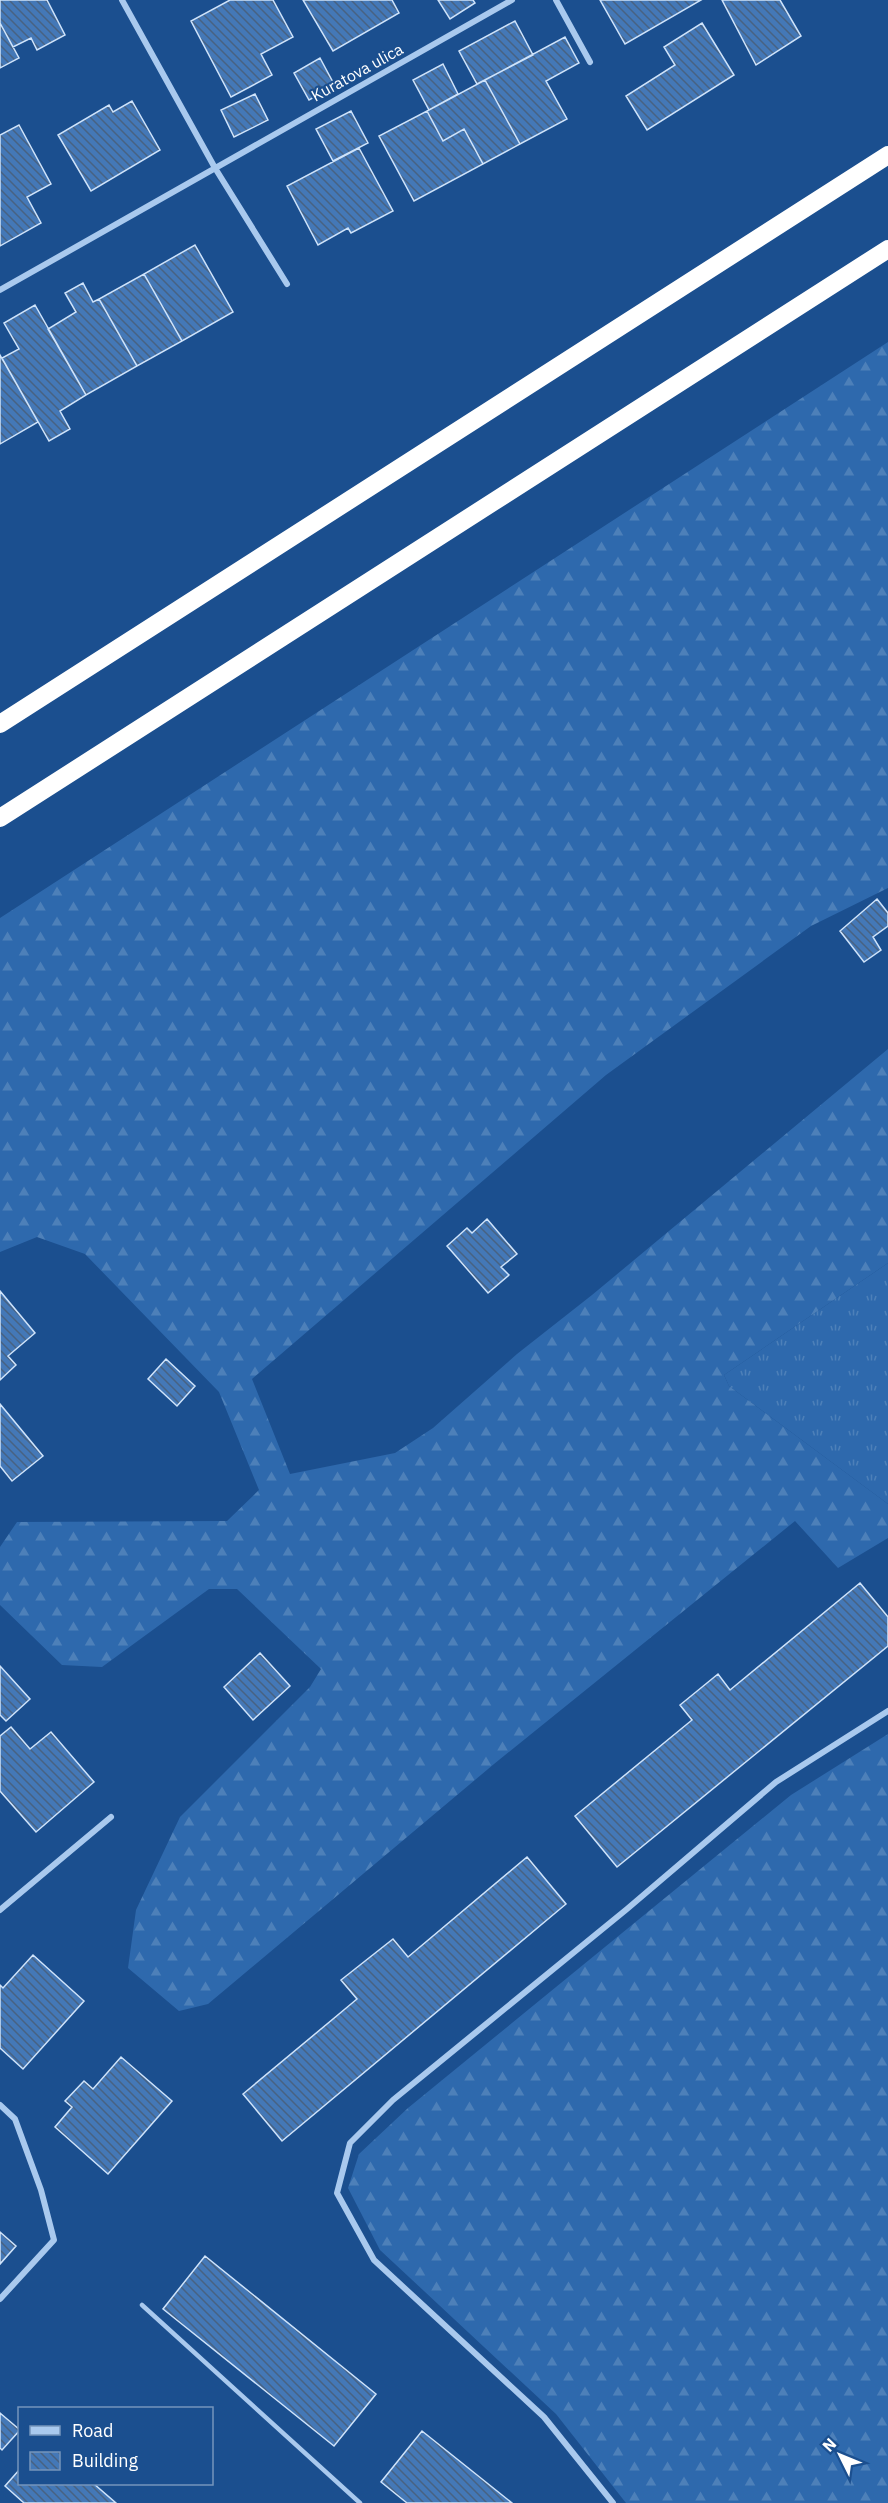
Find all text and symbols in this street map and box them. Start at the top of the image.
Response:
street label: Kuratova ulica [308,38,407,105]
legend [18,2407,213,2485]
text: Road [72,2419,113,2442]
north arrow [810,2425,870,2485]
text: N [818,2434,840,2456]
text: Building [72,2449,139,2472]

